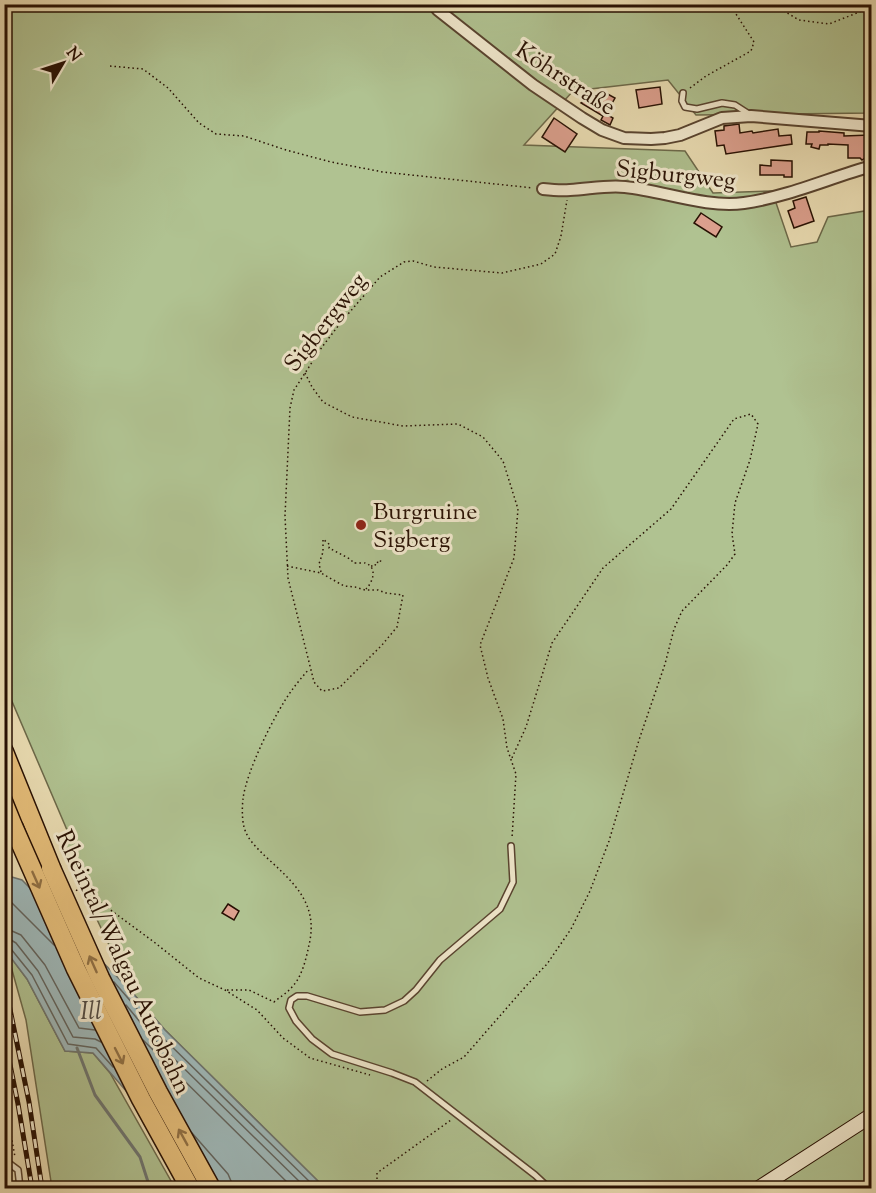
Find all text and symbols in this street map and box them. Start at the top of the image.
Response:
north arrow [33,33,93,93]
street label: Köhrstraße [508,34,622,125]
text: N [60,43,86,68]
street label: Sigburgweg [614,153,738,199]
street label: Sigbergweg [277,266,376,380]
place label: Burgruine Sigberg [373,496,477,558]
marker: Burgruine Sigberg [354,518,368,532]
street label: Rheintal/Walgau Autobahn [46,825,199,1101]
one-way arrow [31,870,42,889]
one-way arrow [87,955,99,973]
water label: Ill [80,994,102,1031]
one-way arrow [114,1047,126,1065]
one-way arrow [177,1129,189,1146]

